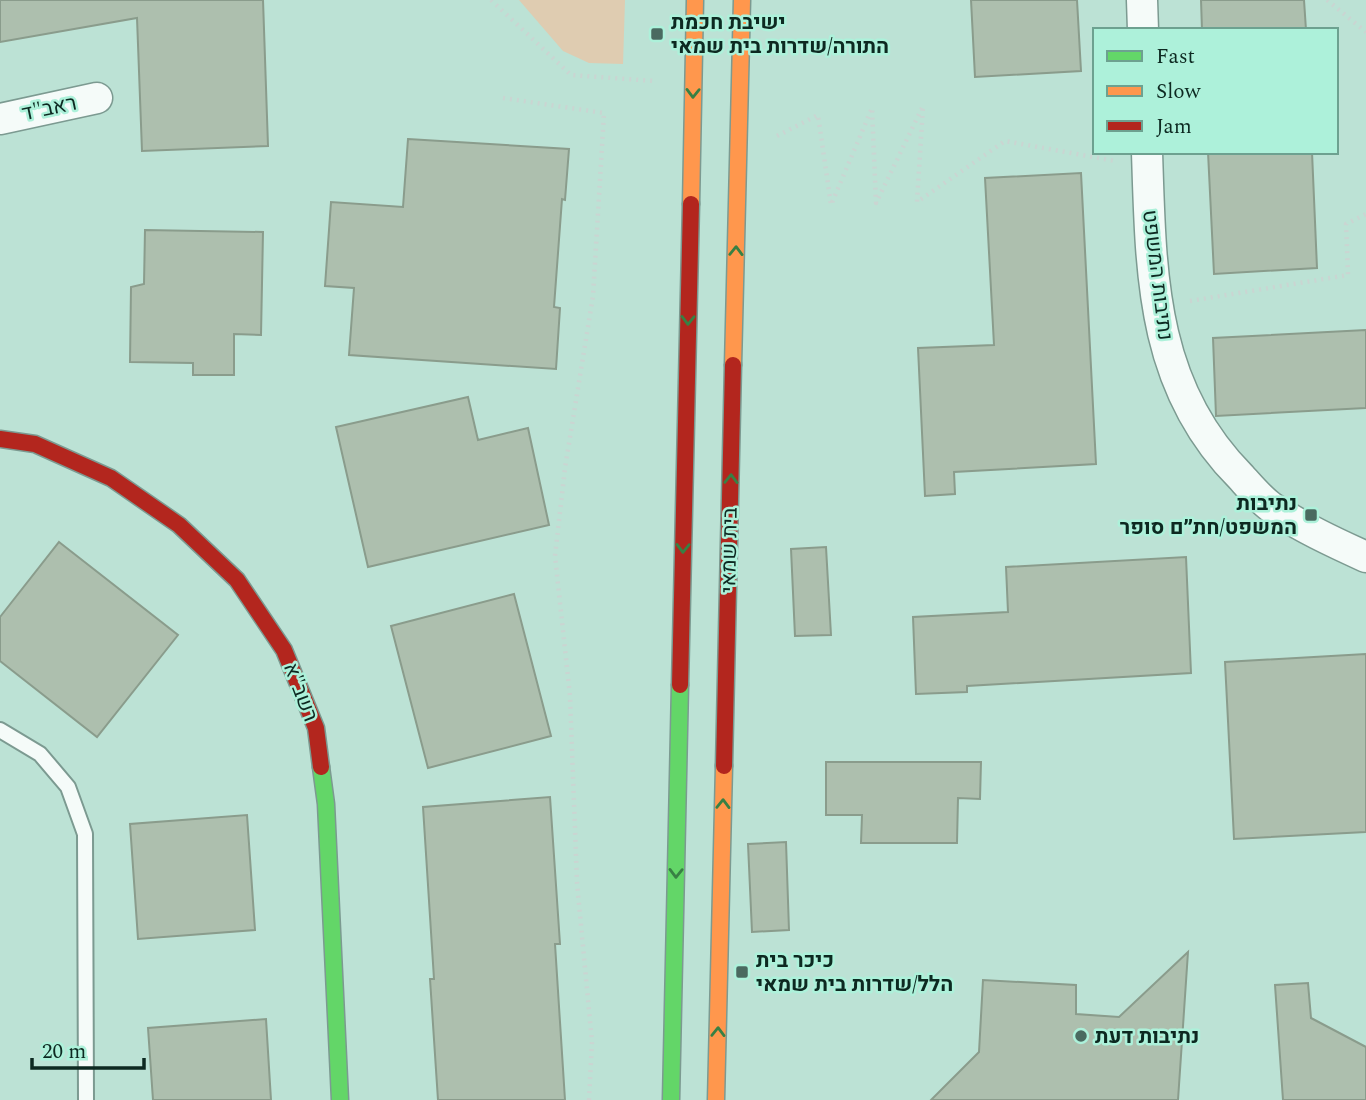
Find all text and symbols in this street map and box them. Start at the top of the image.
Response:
place label: ישיבת חכמת התורה/שדרות בית שמאי [671,7,889,63]
marker: ישיבת חכמת התורה/שדרות בית שמאי [649,26,665,42]
legend [1093,28,1338,154]
text: Fast [1156,41,1195,73]
text: Slow [1156,76,1202,108]
one-way arrow [686,87,701,98]
street label: ראב"ד [19,88,80,130]
text: Jam [1156,111,1192,143]
street label: נתיבות המשפט [1133,208,1181,342]
one-way arrow [728,246,744,256]
one-way arrow [680,315,696,326]
one-way arrow [723,473,739,484]
place label: נתיבות המשפט/חת״ם סופר [1120,488,1297,544]
street label: בית שמאי [713,507,747,593]
marker: נתיבות המשפט/חת״ם סופר [1303,507,1319,523]
one-way arrow [675,543,691,553]
street label: רשב"א [274,658,326,727]
one-way arrow [716,799,731,810]
one-way arrow [668,868,683,879]
place label: כיכר בית הלל/שדרות בית שמאי [756,945,953,1001]
marker: כיכר בית הלל/שדרות בית שמאי [734,964,750,980]
place label: נתיבות דעת [1095,1021,1199,1053]
scale bar [32,1026,144,1070]
one-way arrow [710,1026,726,1037]
marker: נתיבות דעת [1073,1028,1089,1044]
text: 20 m [42,1036,86,1068]

